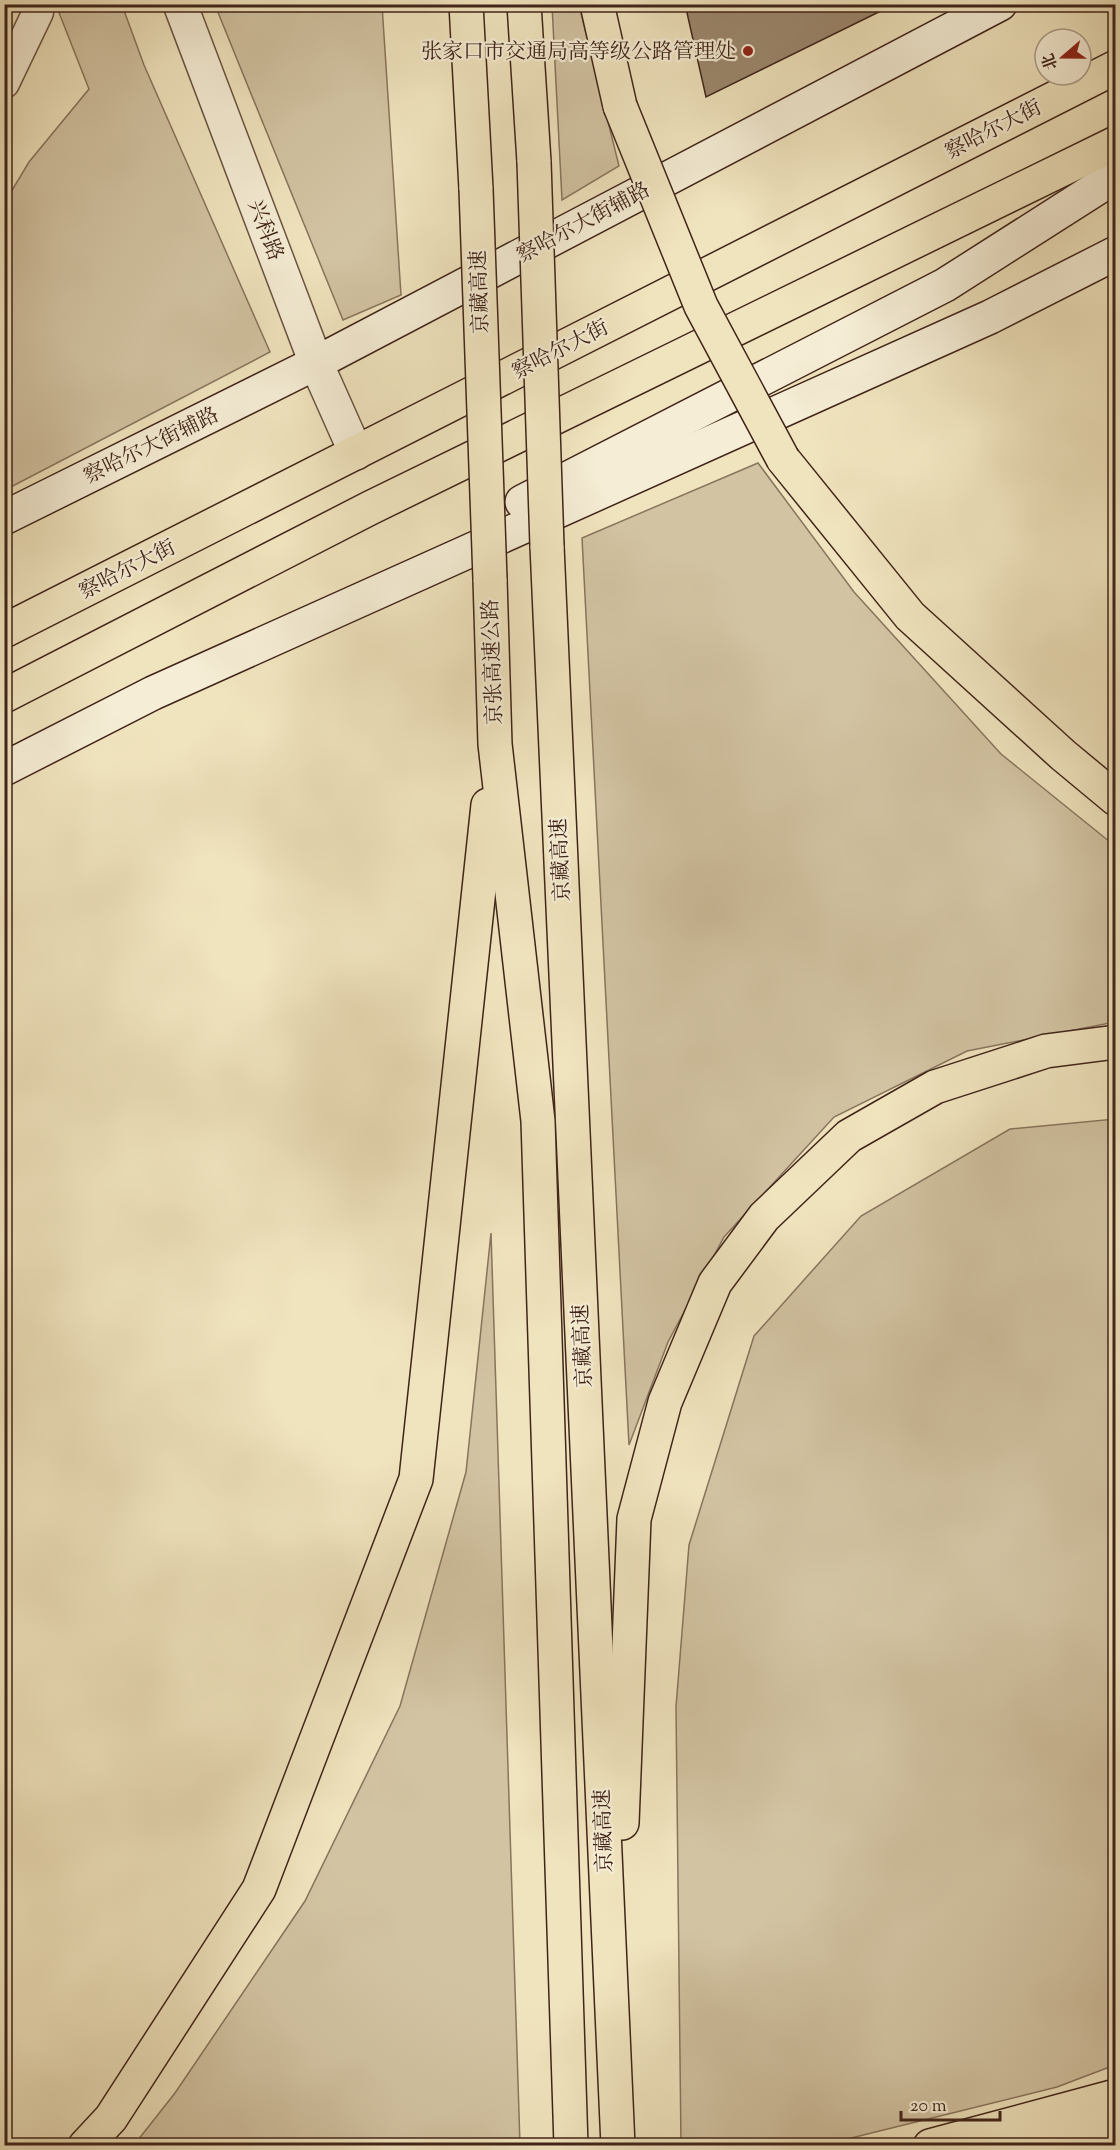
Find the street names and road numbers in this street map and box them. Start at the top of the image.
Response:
street label: 察哈尔大街 [940,94,1047,168]
street label: 察哈尔大街辅路 [512,176,656,272]
street label: 兴科路 [239,196,289,266]
street label: 京藏高速 [465,249,497,334]
street label: 察哈尔大街 [507,314,614,388]
street label: 察哈尔大街辅路 [79,401,225,492]
street label: 察哈尔大街 [74,534,181,608]
street label: 京张高速公路 [477,598,511,725]
street label: 京藏高速 [545,817,579,903]
street label: 京藏高速 [567,1303,601,1389]
street label: 京藏高速 [589,1788,621,1873]

